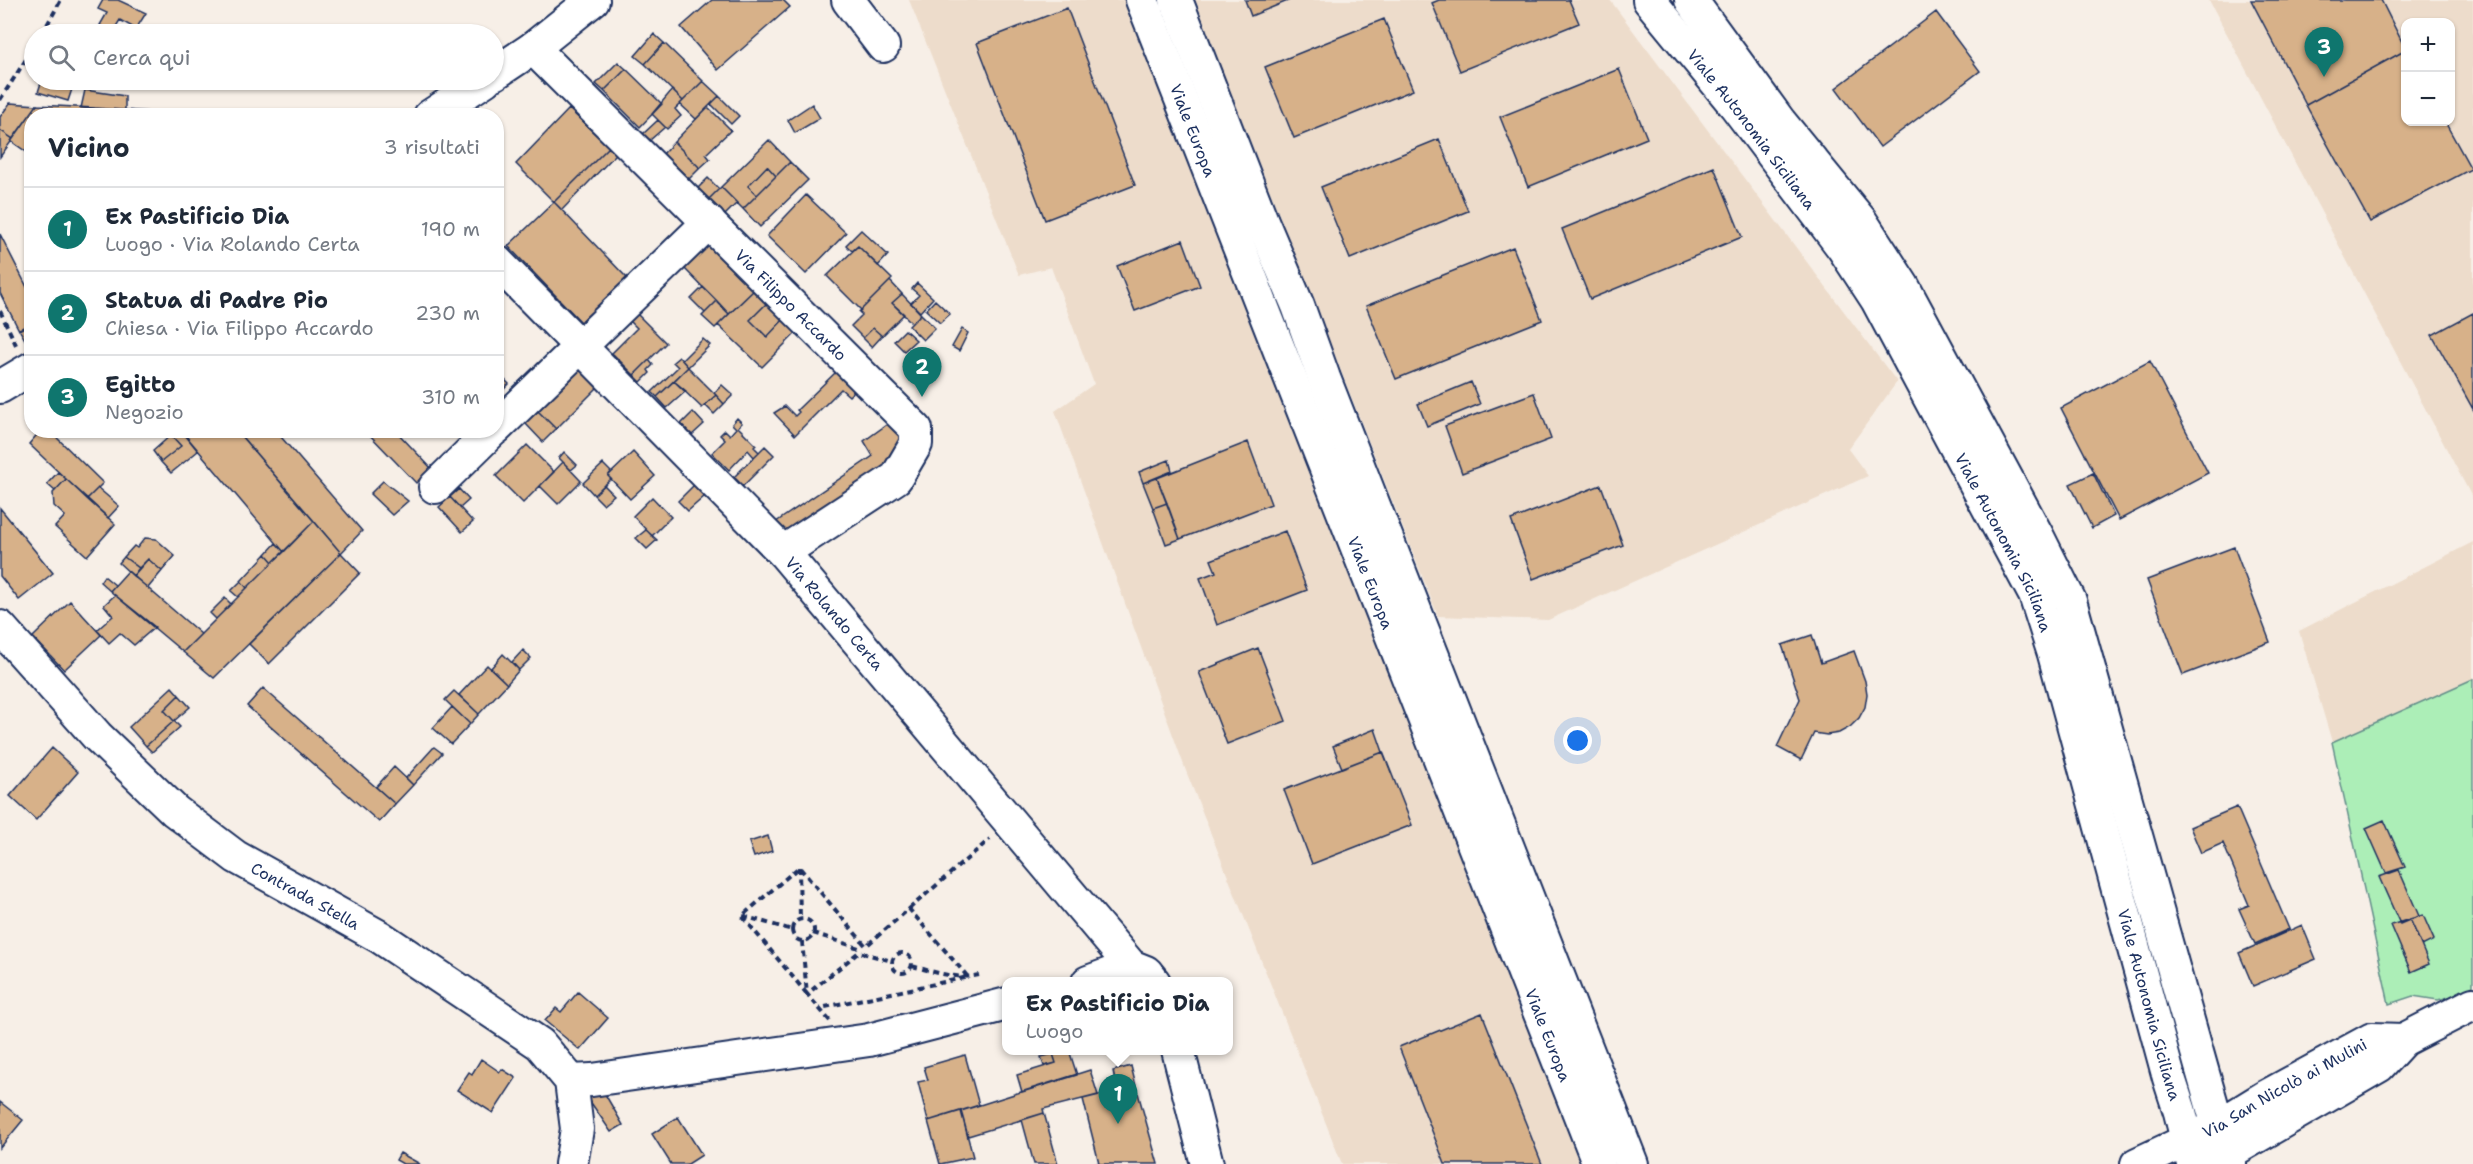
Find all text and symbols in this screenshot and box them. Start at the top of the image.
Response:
map controls [2401,18,2455,126]
button: + [2401,18,2455,72]
search box [24,24,504,90]
pin: 3 [2304,28,2344,77]
icon: search [45,41,78,74]
text: Cerca qui [93,43,191,72]
street label: Viale Autonomia Siciliana [1683,44,1821,214]
button: − [2401,72,2455,126]
street label: Viale Europa [1165,81,1221,180]
text: Vicino [48,130,130,165]
text: 3 risultati [384,134,480,160]
text: Ex Pastificio Dia [105,202,289,231]
text: 1 [63,216,72,242]
text: 190 m [421,216,480,242]
text: Luogo · Via Rolando Certa [105,231,360,257]
street label: Via Filippo Accardo [731,244,852,365]
text: Statua di Padre Pio [105,286,328,315]
text: 2 [61,300,75,326]
text: 230 m [415,300,480,326]
text: Chiesa · Via Filippo Accardo [105,315,374,341]
pin: 2 [902,348,942,397]
text: Egitto [105,370,175,399]
text: 3 [61,384,75,410]
text: 310 m [421,384,480,410]
text: Negozio [105,399,184,425]
street label: Viale Autonomia Siciliana [1950,449,2057,635]
street label: Viale Europa [1343,533,1399,632]
street label: Via Rolando Certa [781,552,888,675]
your location [1563,726,1592,755]
street label: Contrada Stella [247,857,364,934]
street label: Viale Autonomia Siciliana [2113,906,2186,1103]
popup [1002,977,1233,1055]
street label: Viale Europa [1521,986,1576,1085]
text: Ex Pastificio Dia [1025,989,1210,1018]
text: Luogo [1025,1018,1083,1044]
street label: Via San Nicolò ai Mulini [2199,1033,2370,1142]
pin: 1 [1098,1074,1138,1124]

